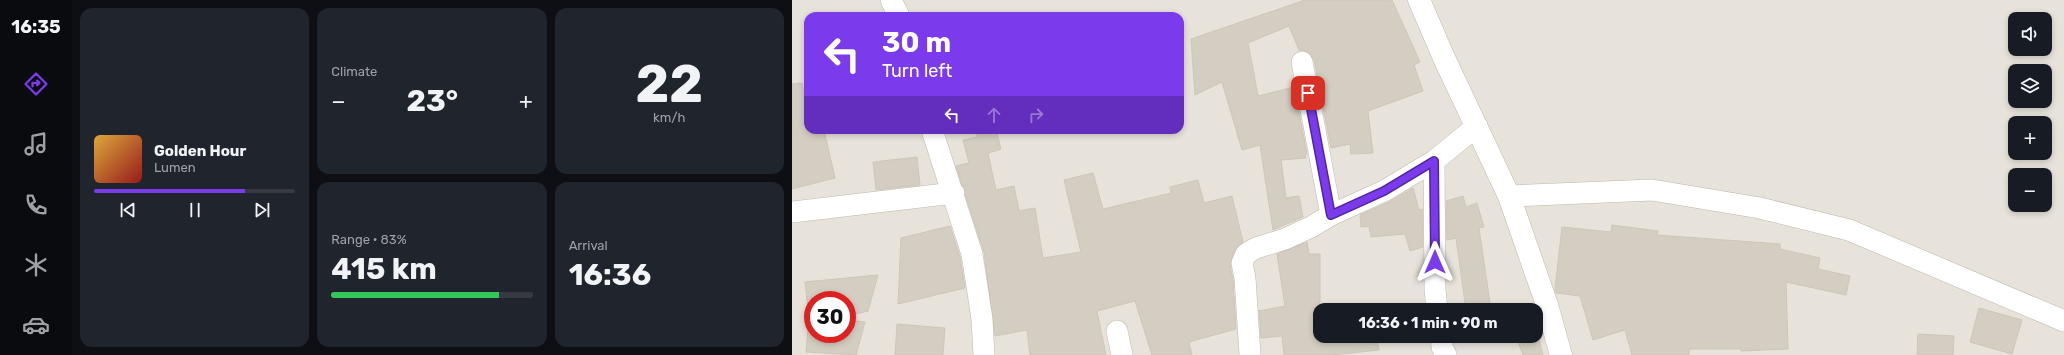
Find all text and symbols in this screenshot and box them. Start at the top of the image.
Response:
map controls [2008,12,2052,212]
button: sound [2008,12,2052,56]
text: 16:35 [11,16,61,38]
text: 30 m [882,26,951,59]
icon: left [816,28,868,80]
text: 22 [636,53,703,115]
text: Turn left [882,60,952,82]
text: Climate [331,64,377,79]
button: layers [2008,64,2052,108]
icon: directions [22,70,50,98]
pin [1291,76,1325,110]
icon: arrive [1297,82,1319,104]
text: 23° [406,83,458,119]
text: − [331,88,346,115]
text: + [519,88,533,115]
icon: left [941,104,963,126]
icon: ahead [983,104,1005,126]
icon: right [1025,104,1047,126]
text: km/h [653,110,686,125]
button: + [2008,116,2052,160]
icon: music [22,130,50,158]
text: Golden Hour [154,142,246,160]
text: Lumen [154,160,196,175]
button: − [2008,168,2052,212]
icon: phone [22,191,50,219]
icon: previous [117,199,139,221]
icon: pause [184,199,206,221]
icon: next [251,199,273,221]
text: Range · 83% [331,232,407,247]
text: Arrival [569,238,608,253]
position arrow [1414,241,1456,283]
icon: climate [22,251,50,279]
text: 415 km [331,251,437,287]
text: 16:36 [569,257,651,293]
speed limit sign: 30 [804,291,856,343]
icon: car [22,311,50,339]
text: 16:36 · 1 min · 90 m [1358,314,1498,332]

